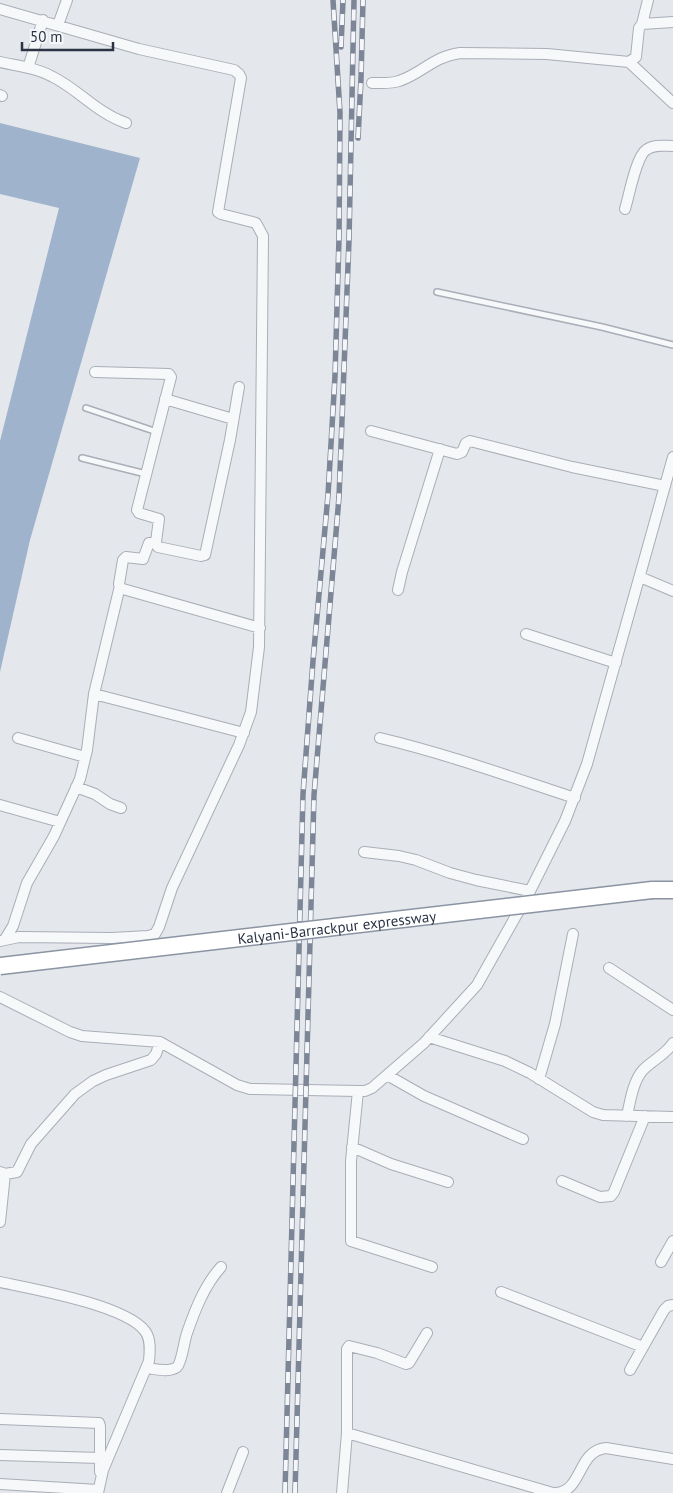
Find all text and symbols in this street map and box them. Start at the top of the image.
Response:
scale bar [22,20,114,52]
text: 50 m [30,27,63,46]
street label: Kalyani-Barrackpur expressway [236,906,437,948]

